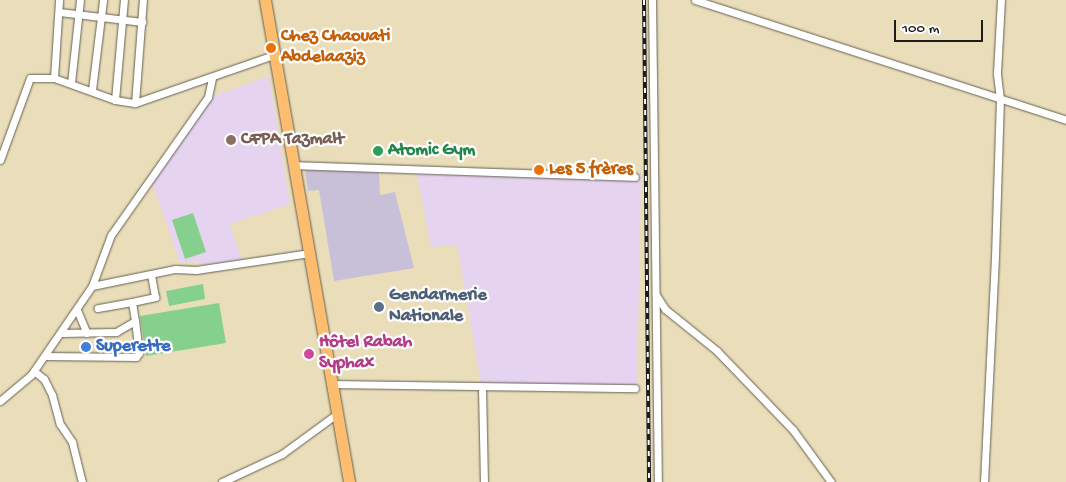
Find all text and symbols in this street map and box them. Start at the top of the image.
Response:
scale bar [896,10,985,42]
text: 100 m [902,20,939,38]
place label: Chez Chaouati Abdelaaziz [281,27,390,70]
marker: Chez Chaouati Abdelaaziz [265,42,277,54]
place label: CFPA Tazmalt [241,129,344,151]
marker: CFPA Tazmalt [225,134,237,146]
place label: Atomic Gym [388,140,475,162]
marker: Atomic Gym [372,145,384,157]
place label: Les 5 frères [549,159,633,181]
marker: Les 5 frères [533,164,545,176]
place label: Gendarmerie Nationale [389,286,487,328]
marker: Gendarmerie Nationale [373,301,385,313]
place label: Hôtel Rabah Syphax [319,333,412,376]
place label: Superette [96,336,171,358]
marker: Superette [80,341,92,353]
marker: Hôtel Rabah Syphax [303,348,315,360]

